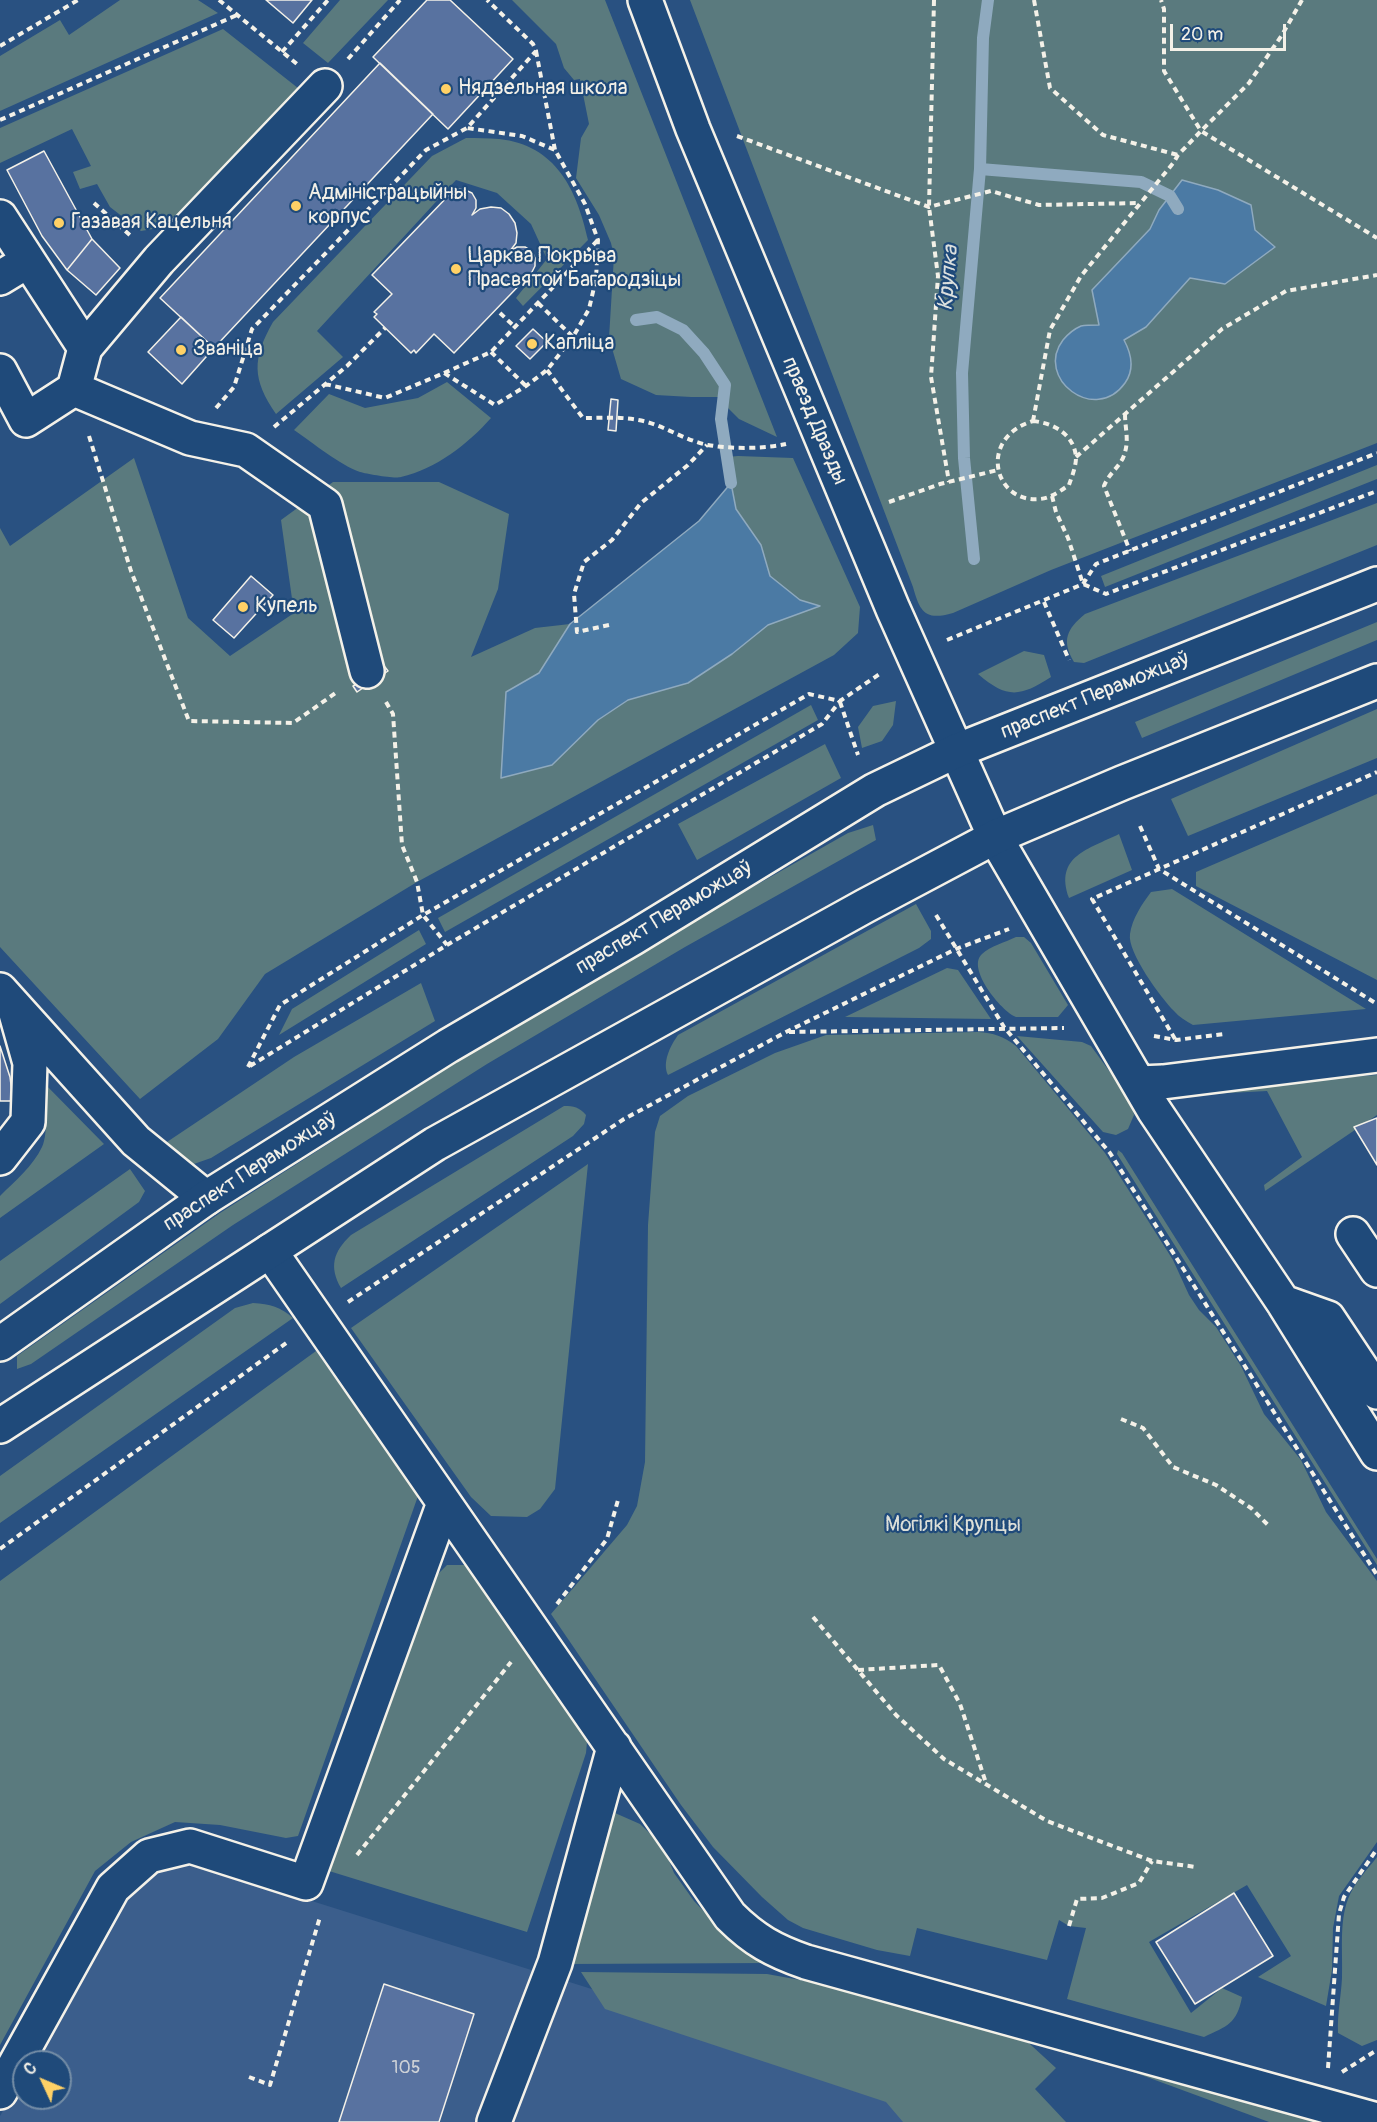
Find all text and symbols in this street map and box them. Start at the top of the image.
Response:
scale bar [1173,12,1288,50]
text: 20 m [1181,23,1223,46]
place label: Нядзельная школа [458,76,627,102]
marker: Нядзельная школа [439,82,453,96]
place label: Адміністрацыйны корпус [308,181,467,231]
marker: Адміністрацыйны корпус [289,199,303,213]
place label: Газавая Кацельня [71,210,232,236]
marker: Газавая Кацельня [52,216,66,230]
place label: Царква Покрыва Прасвятой Багародзіцы [468,244,681,294]
water label: Крупка [933,244,965,312]
marker: Царква Покрыва Прасвятой Багародзіцы [449,262,463,276]
place label: Капліца [544,331,614,357]
place label: Званіца [193,337,263,363]
marker: Капліца [525,337,539,351]
marker: Званіца [174,343,188,357]
street label: праезд Дразды [776,353,852,489]
place label: Купель [255,594,318,620]
marker: Купель [236,600,250,614]
street label: праспект Пераможцаў [997,647,1193,745]
street label: праспект Пераможцаў [571,855,757,981]
street label: праспект Пераможцаў [159,1107,341,1237]
park label: Могілкі Крупцы [885,1513,1021,1539]
north arrow [12,2050,72,2110]
house number: 105 [391,2057,421,2079]
text: С [20,2058,41,2079]

